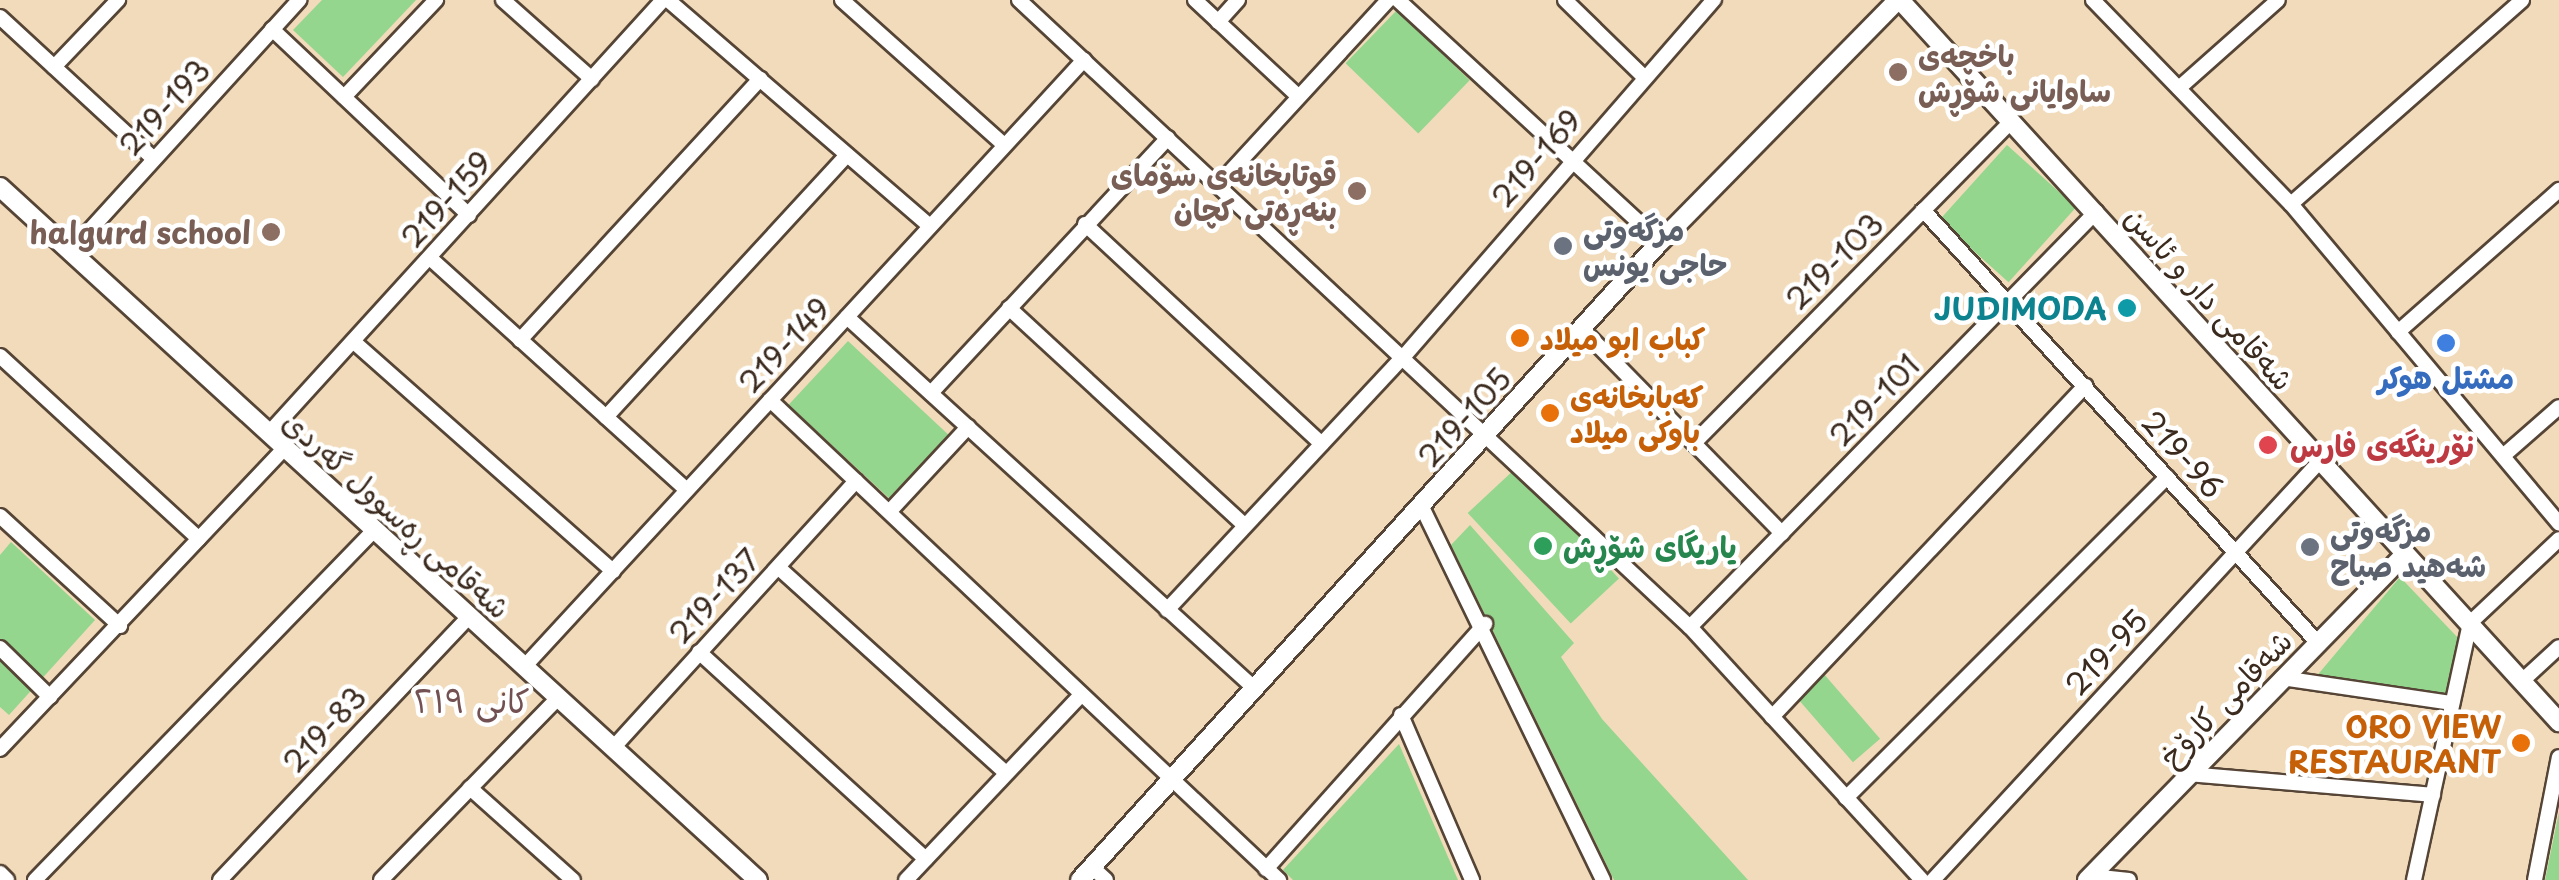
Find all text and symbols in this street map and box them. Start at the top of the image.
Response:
place label: باخچەی ساوایانی شۆڕش [1918,37,2111,108]
street label: 219-193 [111,51,217,163]
marker: باخچەی ساوایانی شۆڕش [1887,61,1909,83]
street label: 219-169 [1484,102,1588,214]
street label: 219-159 [393,143,499,255]
place label: قوتابخانەی سۆمای بنەڕەتی کچان [1111,156,1337,226]
marker: قوتابخانەی سۆمای بنەڕەتی کچان [1346,180,1368,202]
street label: شەقامی دار و ئاسن [2118,199,2302,397]
street label: 219-103 [1778,205,1890,317]
place label: مزگەوتی حاجی یونس [1583,211,1727,282]
place label: halgurd school [29,214,251,250]
marker: halgurd school [260,221,282,243]
marker: مزگەوتی حاجی یونس [1552,235,1574,257]
street label: 219-149 [731,290,837,400]
place label: JUDIMODA [1934,290,2107,326]
marker: JUDIMODA [2116,297,2138,319]
place label: کباب ابو میلاد [1540,320,1705,356]
marker: کباب ابو میلاد [1509,327,1531,349]
marker: مشتل هوكر [2435,332,2457,354]
street label: 219-101 [1822,347,1926,453]
place label: مشتل هوكر [2378,359,2514,395]
street label: 219-105 [1410,360,1518,474]
place label: کەبابخانەی باوکی میلاد [1570,378,1704,448]
marker: کەبابخانەی باوکی میلاد [1539,402,1561,424]
street label: شەقامی ڕەسوول گەردی [276,403,518,625]
street label: 219-96 [2135,403,2231,505]
place label: نۆرینگەی فارس [2290,427,2474,463]
marker: نۆرینگەی فارس [2255,432,2281,458]
place label: مزگه‌وتی شه‌هید صباح [2330,512,2486,582]
place label: یاریگای شۆڕش [1563,528,1737,564]
marker: یاریگای شۆڕش [1532,535,1554,557]
marker: مزگه‌وتی شه‌هید صباح [2299,536,2321,558]
street label: 219-137 [661,541,767,651]
street label: 219-95 [2058,602,2154,702]
street label: شەقامی کارۆخ [2151,622,2299,774]
street label: 219-83 [275,678,373,780]
district label: کانی ٢١٩ [414,681,530,719]
place label: ORO VIEW RESTAURANT [2288,708,2501,778]
marker: ORO VIEW RESTAURANT [2510,732,2532,754]

